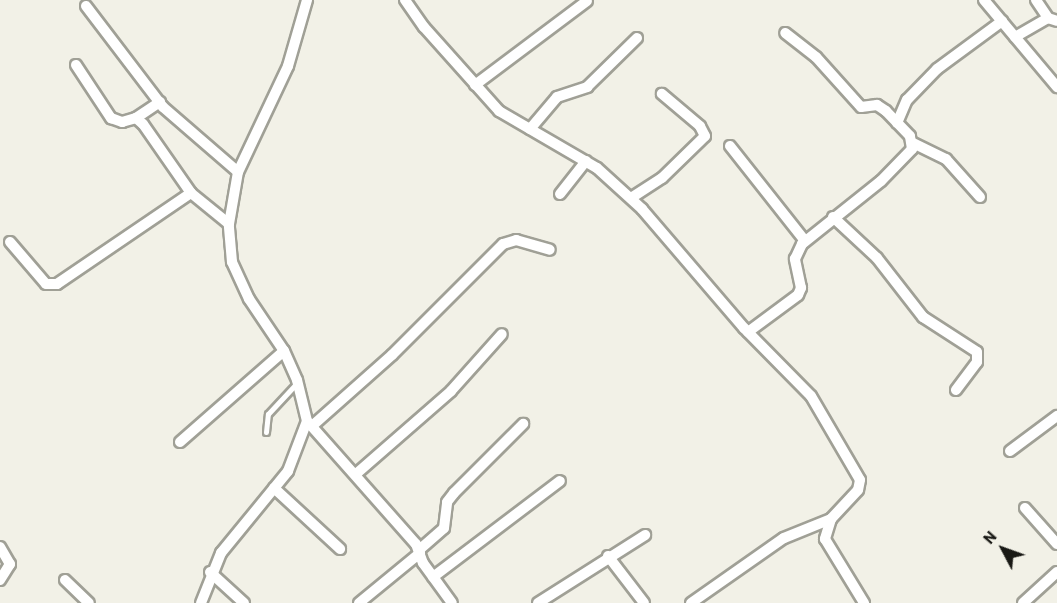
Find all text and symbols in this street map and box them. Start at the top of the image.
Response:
north arrow [973,519,1033,579]
text: N [978,527,1000,547]

